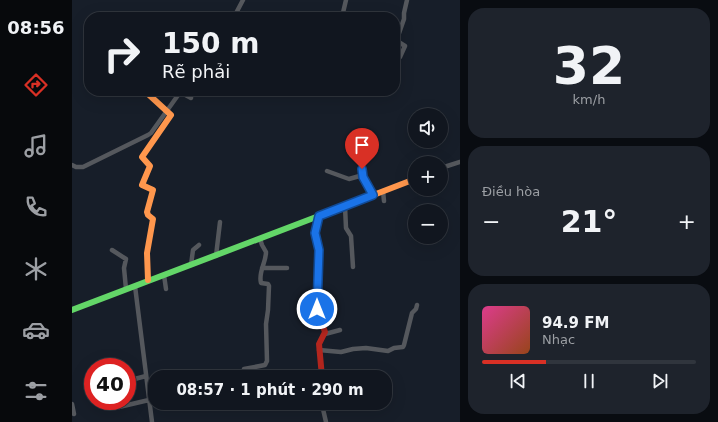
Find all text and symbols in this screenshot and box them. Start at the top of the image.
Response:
text: 08:56 [7,17,65,38]
text: 150 m [162,27,259,60]
icon: right [96,28,148,80]
text: 32 [553,36,625,96]
text: Rẽ phải [162,61,230,82]
icon: directions [22,71,50,99]
text: km/h [573,92,605,107]
map controls [408,108,448,244]
button: sound [408,108,448,148]
pin [345,128,379,169]
icon: music [22,132,50,160]
icon: arrive [351,134,373,156]
button: + [408,156,448,196]
text: Điều hòa [482,184,540,199]
icon: phone [22,193,50,221]
button: − [408,204,448,244]
text: 21° [561,204,617,239]
text: − [482,209,500,234]
text: + [678,209,696,234]
icon: climate [22,255,50,283]
position arrow [296,288,338,330]
text: 94.9 FM [542,314,609,332]
icon: car [22,316,50,344]
text: Nhạc [542,332,575,347]
speed limit sign: 40 [84,358,136,410]
icon: previous [507,370,529,392]
icon: pause [578,370,600,392]
icon: next [649,370,671,392]
icon: filters [22,377,50,405]
text: 08:57 · 1 phút · 290 m [176,381,364,399]

